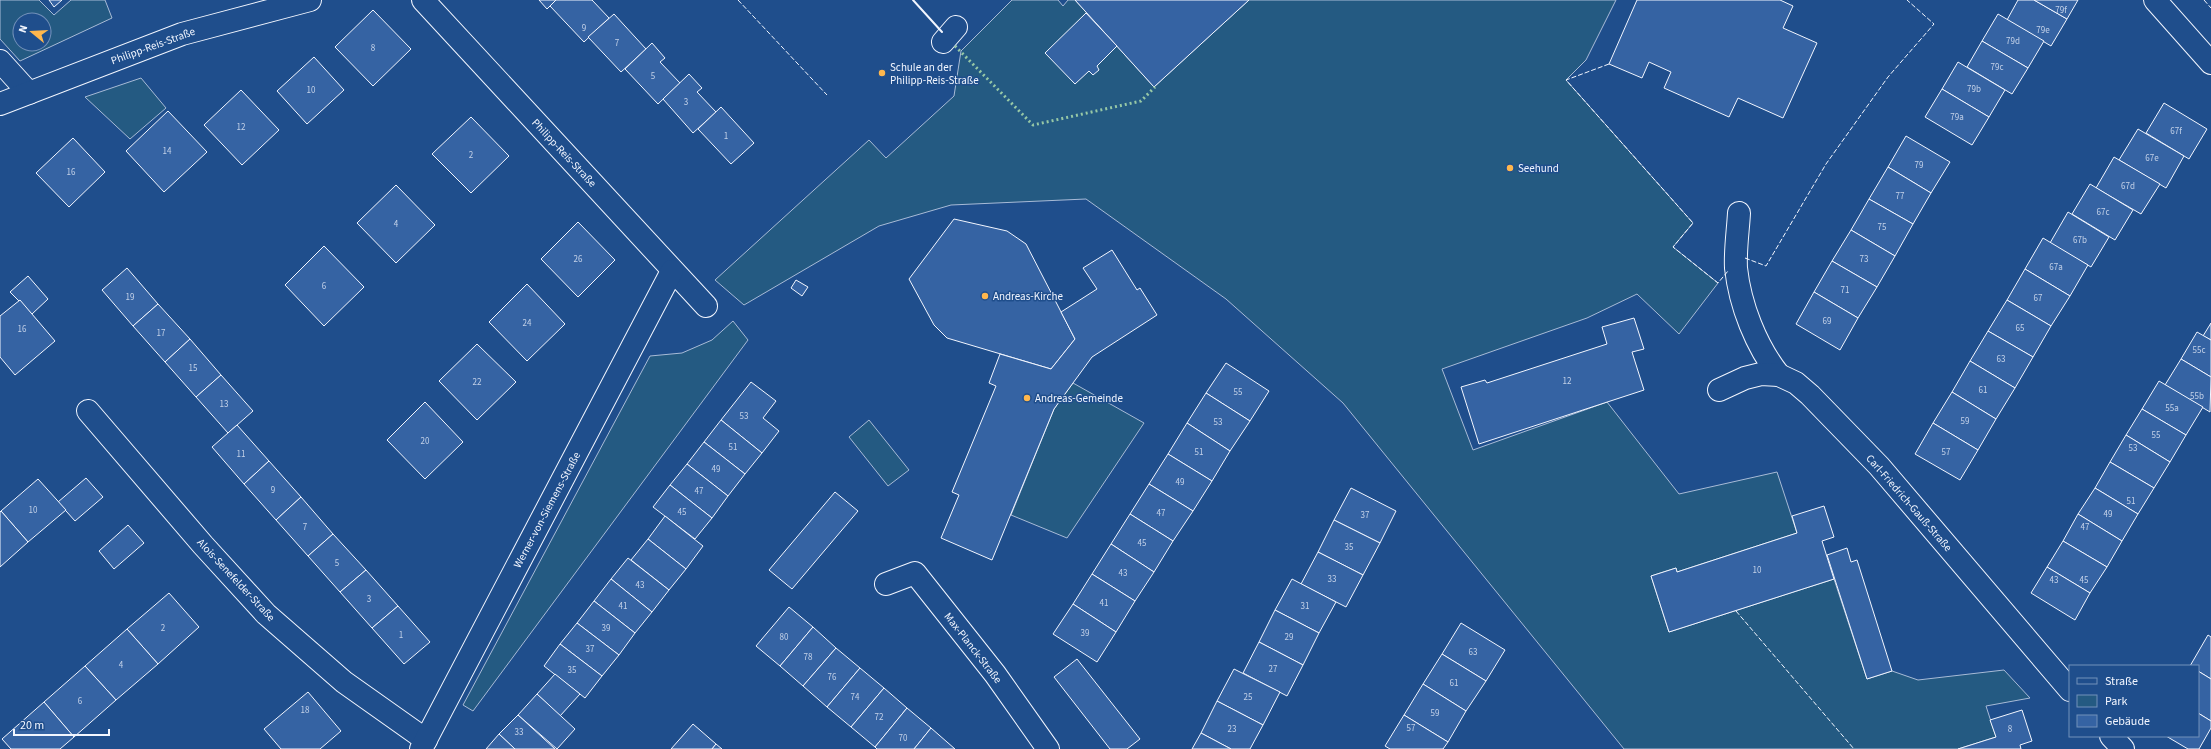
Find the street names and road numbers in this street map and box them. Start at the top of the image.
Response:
street label: Philipp-Reis-Straße [109,24,198,68]
street label: Philipp-Reis-Straße [528,115,600,191]
street label: Werner-von-Siemens-Straße [510,449,584,571]
street label: Carl-Friedrich-Gauß-Straße [1863,451,1956,555]
street label: Alois-Senefelder-Straße [194,535,279,625]
street label: Max-Planck-Straße [941,610,1006,687]

